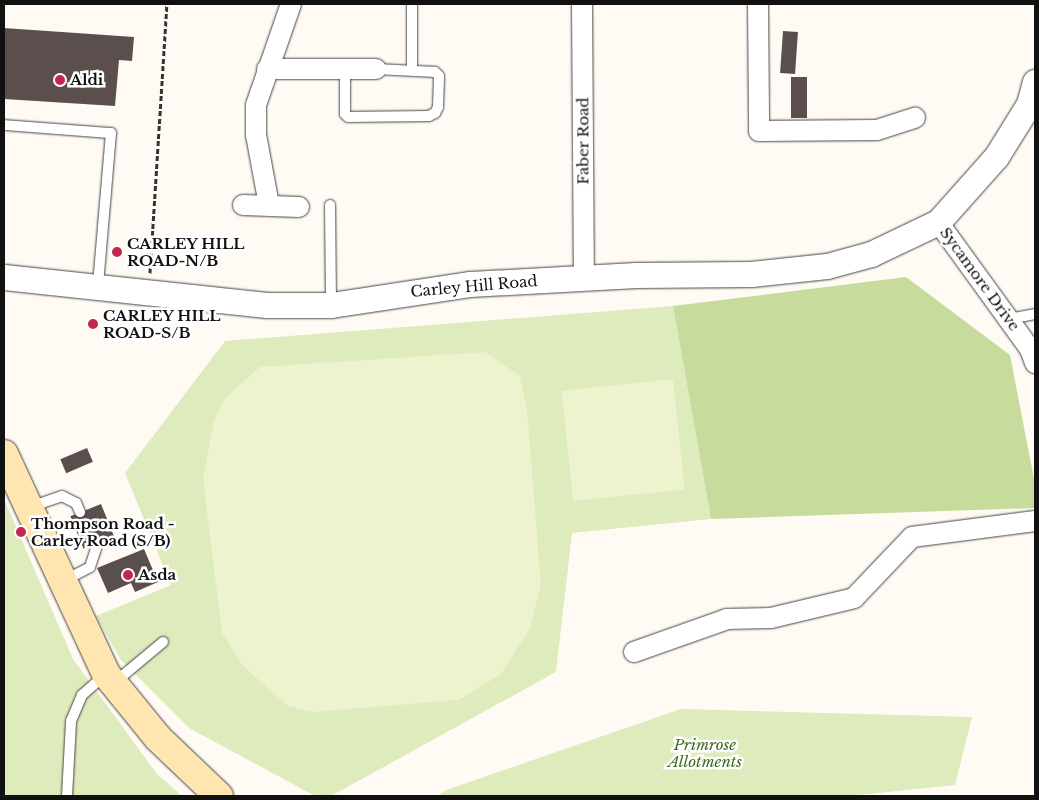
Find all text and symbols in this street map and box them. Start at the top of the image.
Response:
place label: Aldi [70,71,103,89]
marker: Aldi [54,74,66,86]
street label: Faber Road [574,97,592,185]
street label: Sycamore Drive [936,224,1024,334]
place label: CARLEY HILL ROAD-N/B [127,234,245,269]
marker: CARLEY HILL ROAD-N/B [111,246,123,258]
street label: Carley Hill Road [410,271,538,301]
place label: CARLEY HILL ROAD-S/B [103,306,221,341]
marker: CARLEY HILL ROAD-S/B [87,318,99,330]
place label: Thompson Road - Carley Road (S/B) [31,514,175,549]
marker: Thompson Road - Carley Road (S/B) [15,526,27,538]
place label: Asda [138,566,176,584]
marker: Asda [122,569,134,581]
park label: Primrose Allotments [668,735,742,770]

